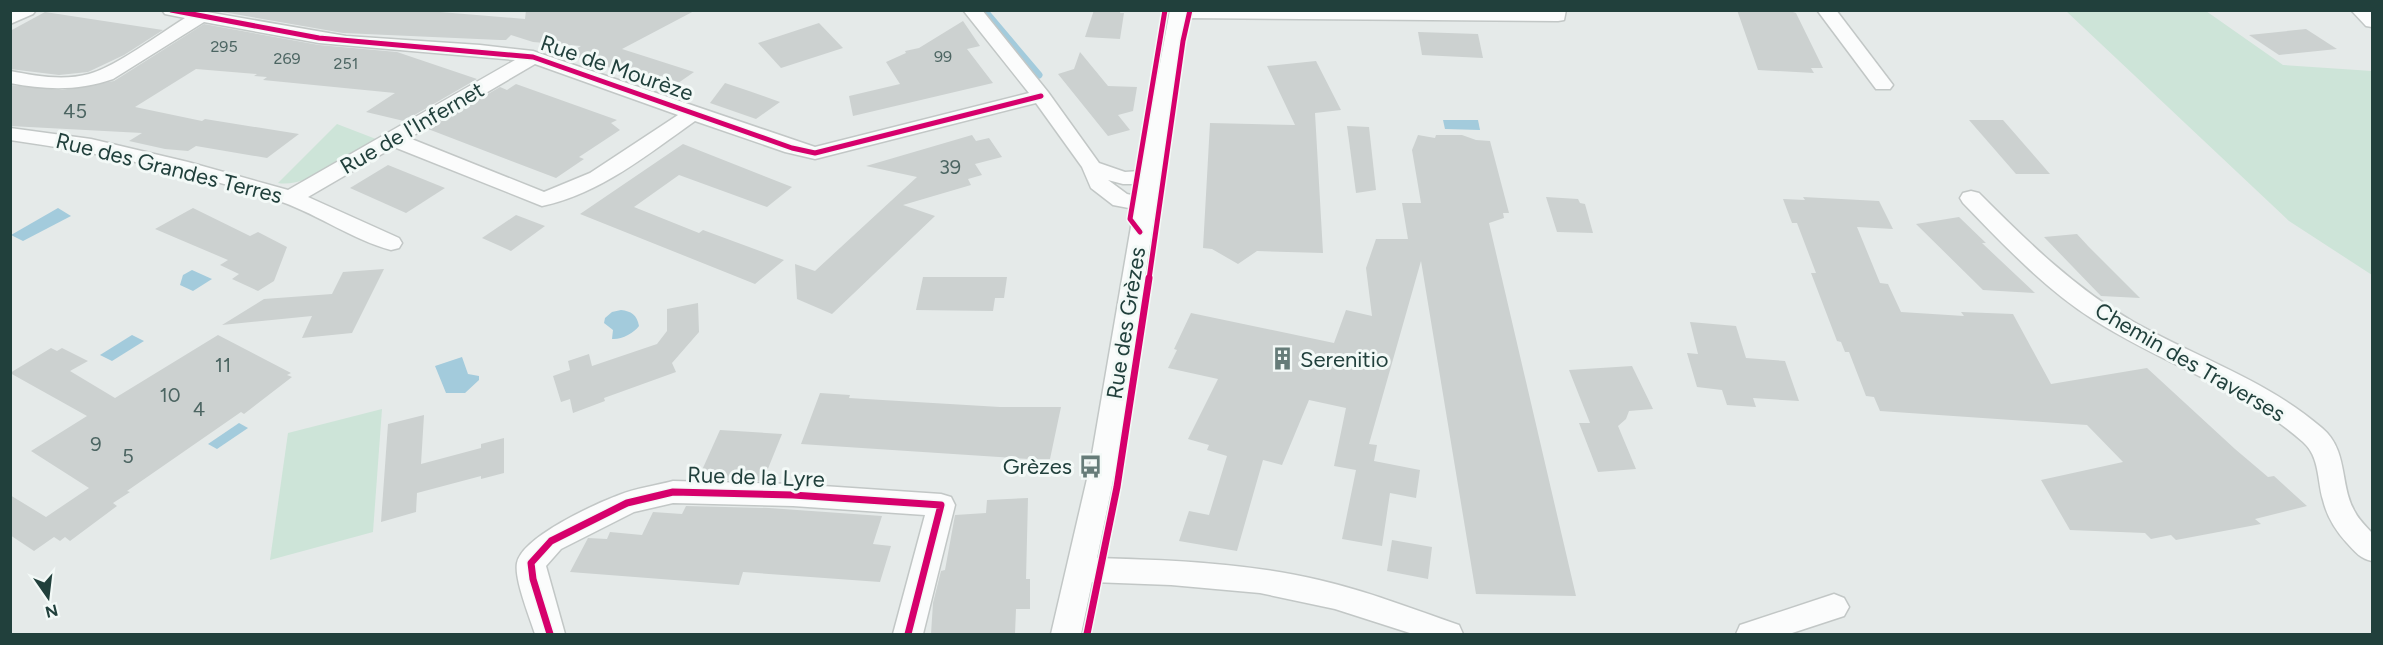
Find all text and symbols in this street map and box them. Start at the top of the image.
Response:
street label: Rue de Mourèze [537,29,697,107]
house number: 295 [210,37,238,56]
house number: 99 [934,47,952,66]
house number: 269 [273,49,301,68]
house number: 251 [334,54,358,73]
street label: Rue de l'Infernet [335,76,489,180]
house number: 45 [63,99,87,123]
street label: Rue des Grandes Terres [53,127,285,209]
house number: 39 [939,155,961,179]
street label: Rue des Grèzes [1101,245,1151,401]
street label: Chemin des Traverses [2090,297,2290,427]
building icon: Serenitio [1269,346,1295,372]
place label: Serenitio [1300,346,1389,373]
house number: 11 [215,353,231,377]
house number: 10 [159,383,181,407]
house number: 4 [193,397,205,421]
house number: 9 [90,432,102,456]
house number: 5 [122,444,134,468]
place label: Grèzes [1003,453,1072,480]
bus stop icon: Grèzes [1077,453,1103,479]
street label: Rue de la Lyre [687,461,825,493]
north arrow [18,567,78,627]
text: N [43,600,60,622]

